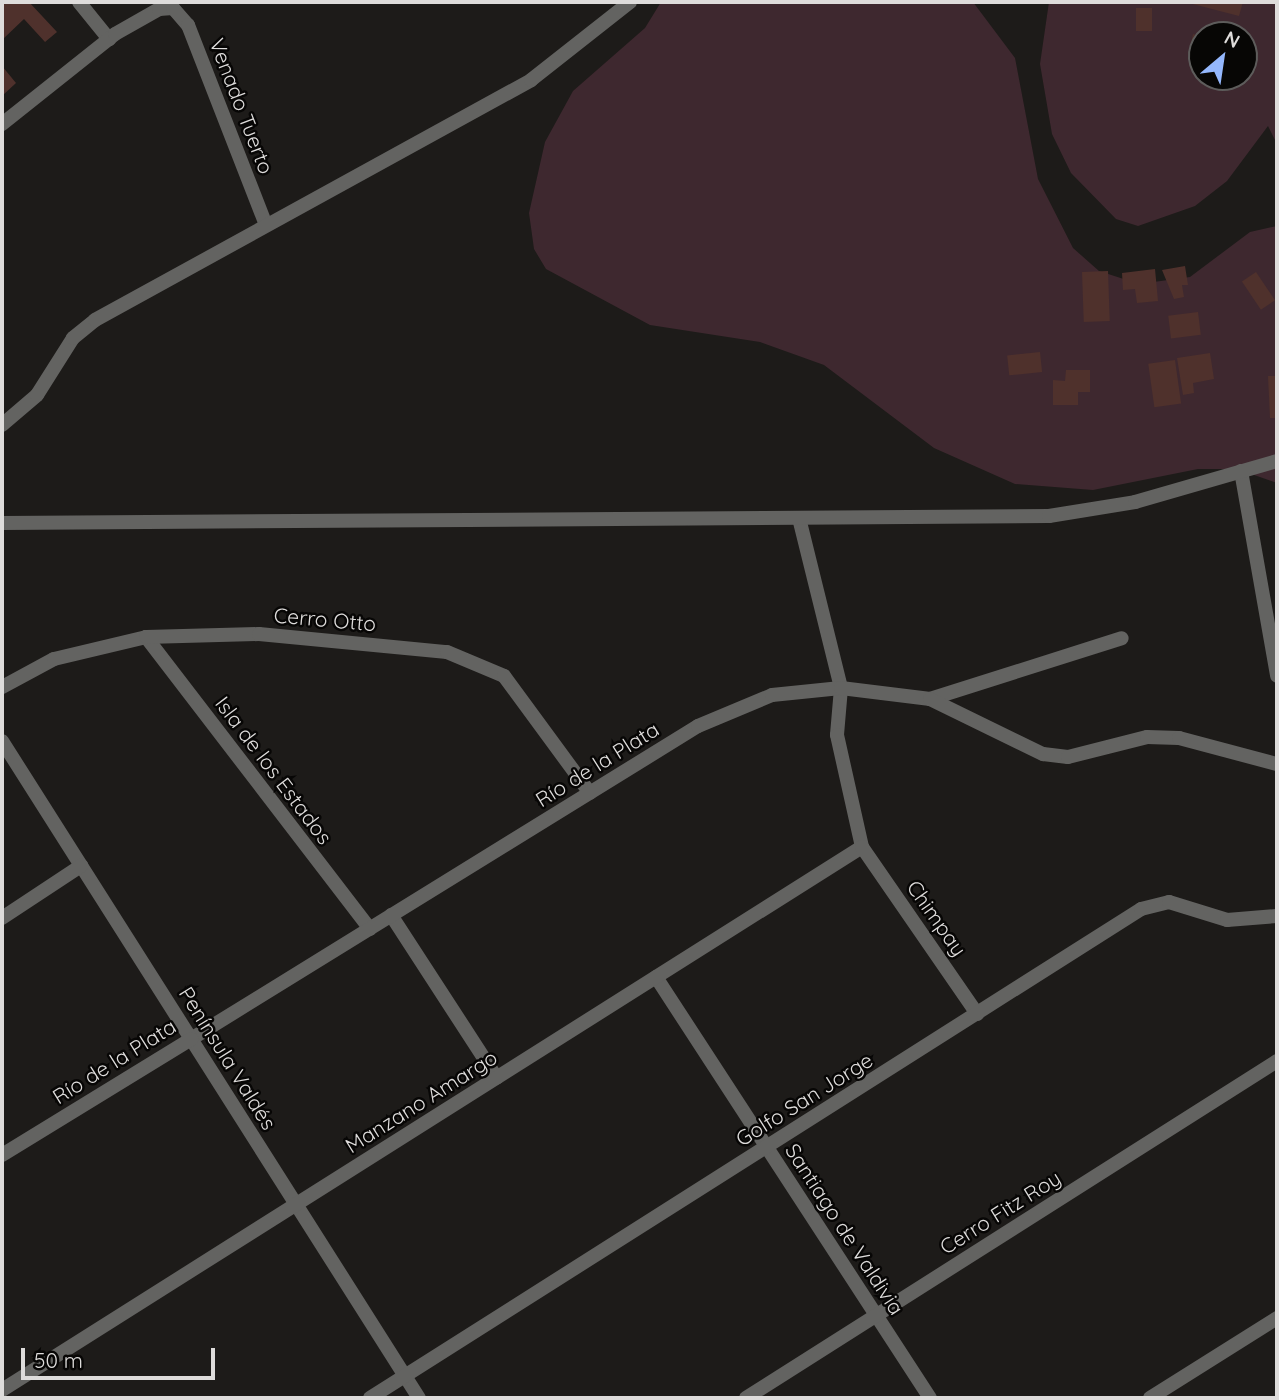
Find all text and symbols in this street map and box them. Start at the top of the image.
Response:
north arrow [1188,21,1258,91]
text: N [1220,26,1244,53]
street label: Venado Tuerto [205,35,279,177]
street label: Cerro Otto [273,602,377,636]
street label: Isla de los Estados [210,691,338,849]
street label: Río de la Plata [531,716,663,812]
street label: Chimpay [902,875,972,961]
street label: Península Valdés [174,982,282,1134]
street label: Río de la Plata [48,1013,180,1109]
street label: Manzano Amargo [340,1044,502,1158]
street label: Golfo San Jorge [731,1047,877,1151]
street label: Santiago de Valdivia [780,1139,910,1319]
street label: Cerro Fitz Roy [935,1165,1065,1259]
scale bar [24,1334,219,1378]
text: 50 m [34,1347,83,1373]

